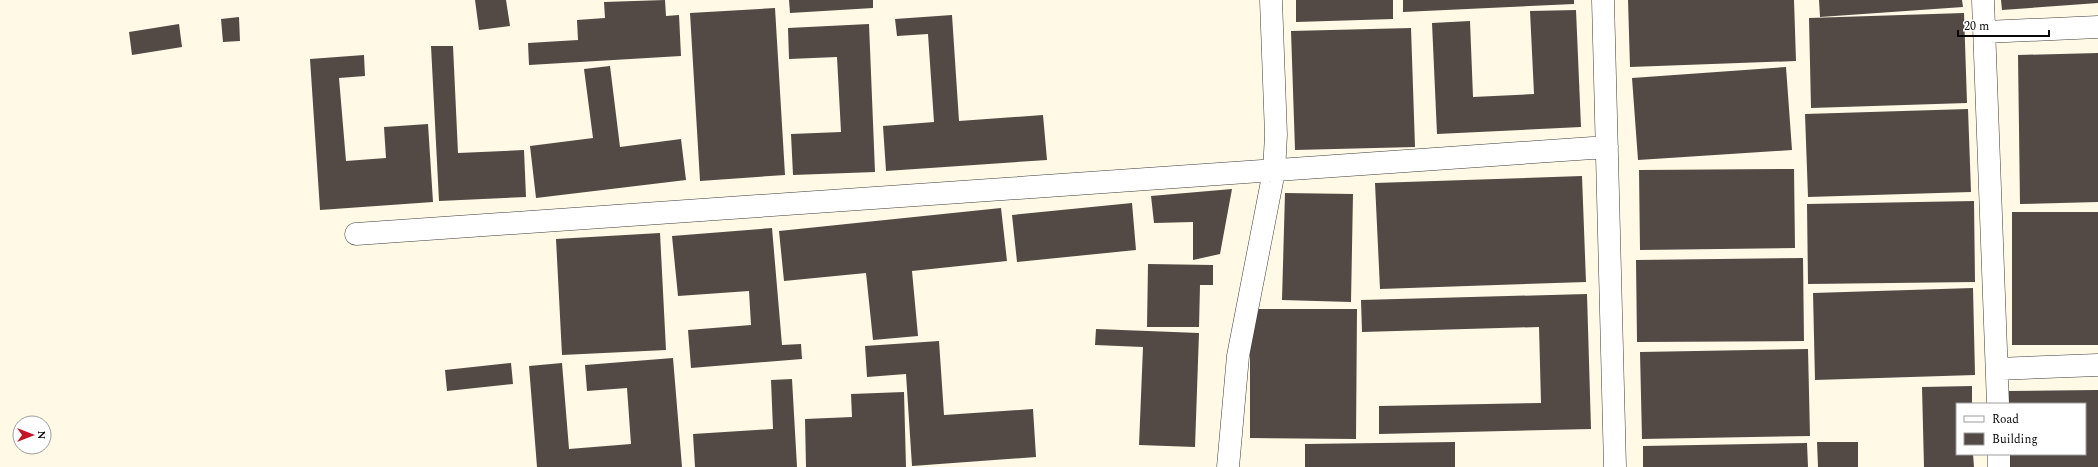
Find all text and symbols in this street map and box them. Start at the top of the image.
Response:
scale bar [1958,12,2049,38]
text: 20 m [1964,17,1989,36]
legend [1956,403,2086,455]
text: Road [1992,410,2019,429]
north arrow [12,415,52,455]
text: Building [1992,430,2038,449]
text: N [33,431,50,440]

